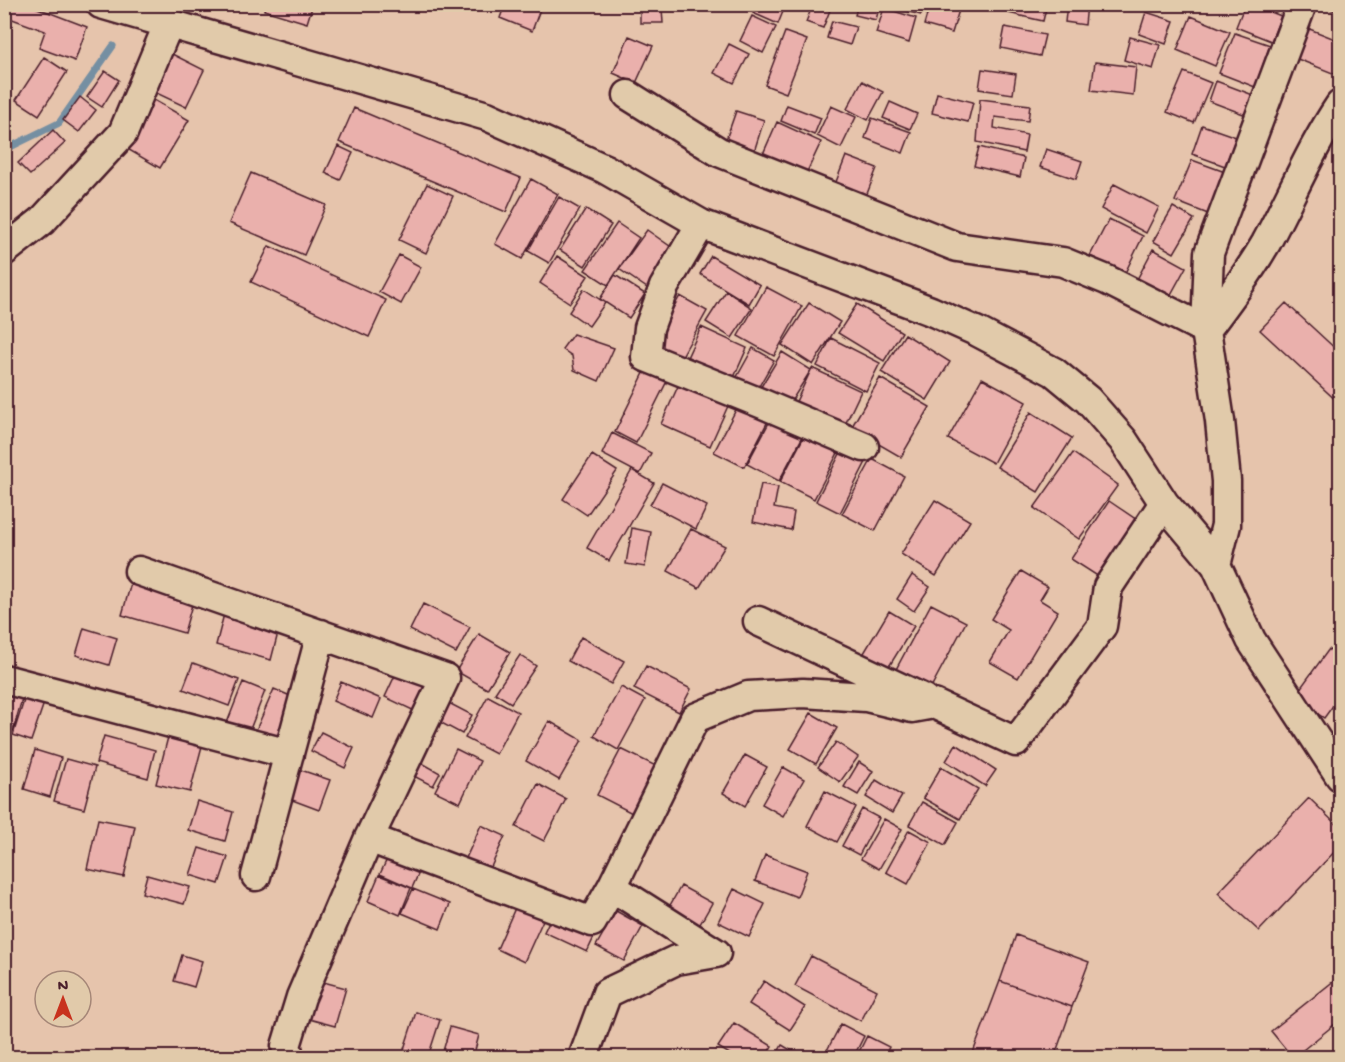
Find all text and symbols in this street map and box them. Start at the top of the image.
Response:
north arrow [33,969,93,1029]
text: N [58,978,69,997]

